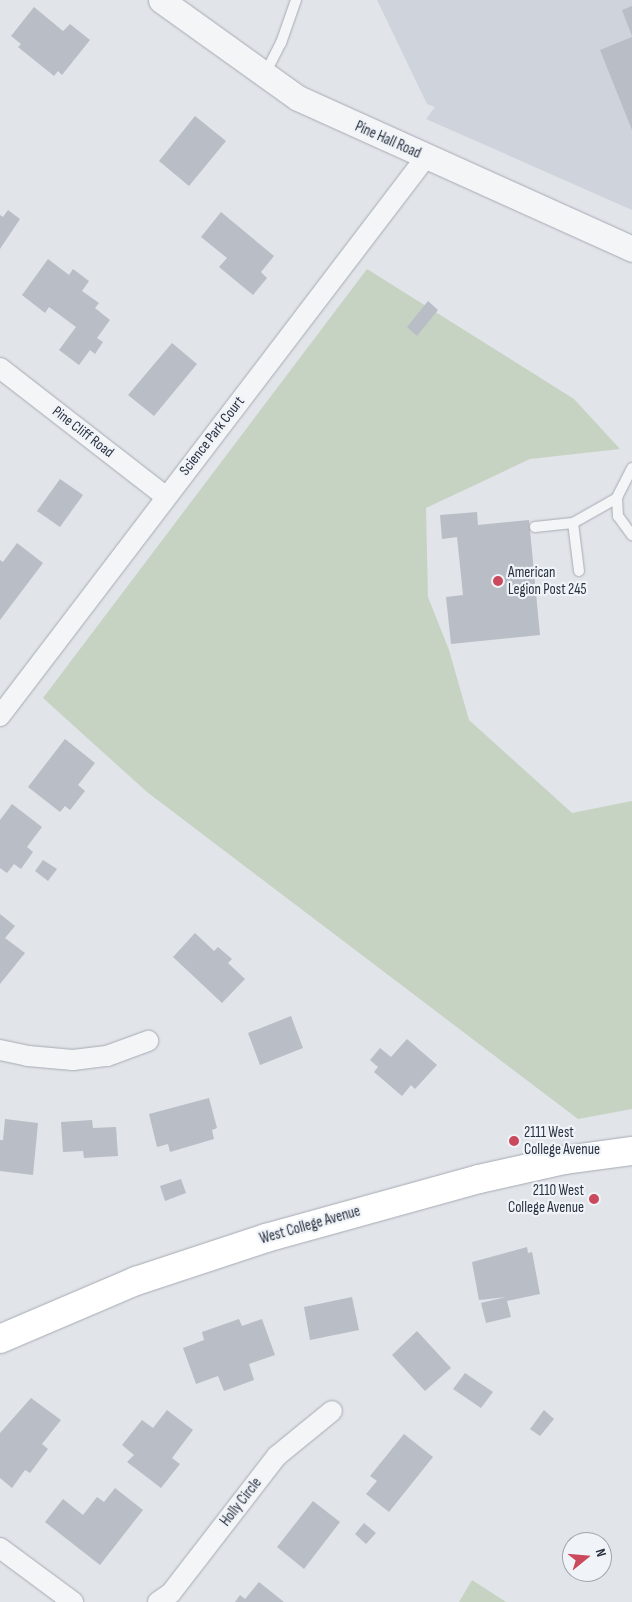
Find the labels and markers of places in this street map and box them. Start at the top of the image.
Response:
place label: American Legion Post 245 [508,563,587,598]
marker: American Legion Post 245 [492,575,504,587]
place label: 2111 West College Avenue [524,1123,600,1158]
marker: 2111 West College Avenue [508,1135,520,1147]
place label: 2110 West College Avenue [508,1181,584,1216]
marker: 2110 West College Avenue [588,1193,600,1205]

